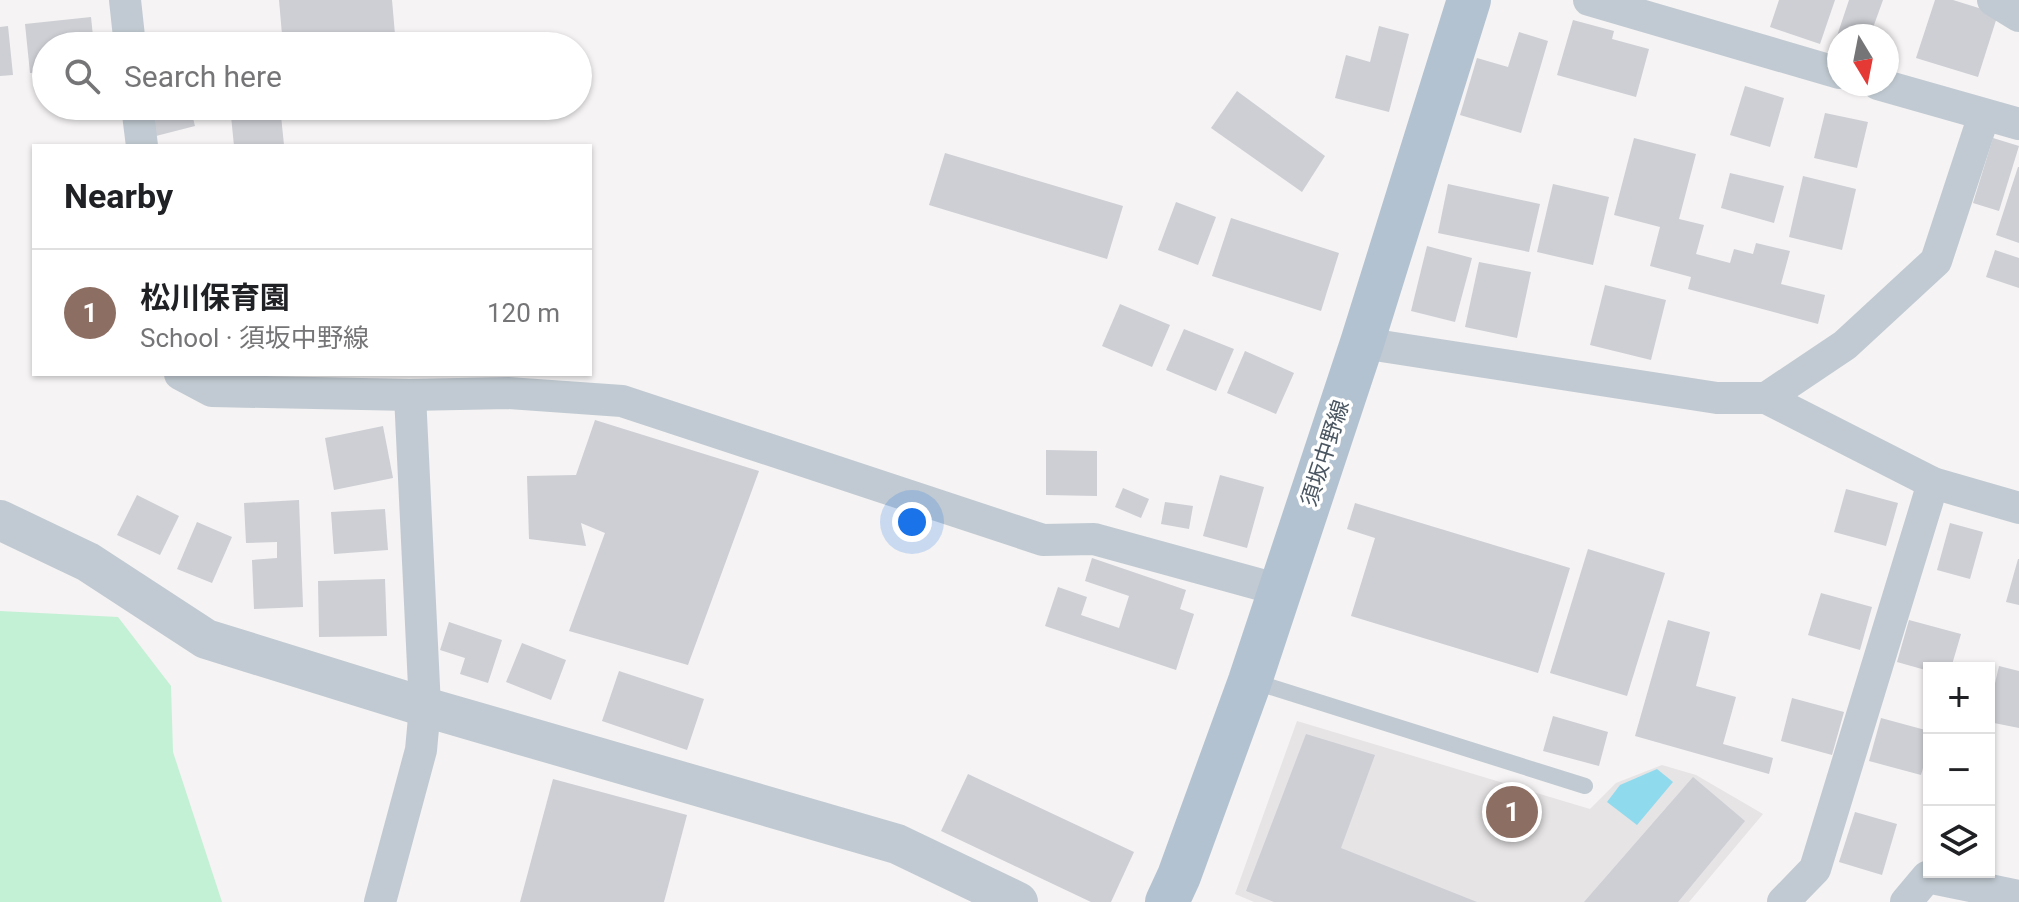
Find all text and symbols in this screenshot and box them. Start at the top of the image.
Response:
north arrow [1827,24,1899,96]
search box [32,32,592,120]
icon: search [60,54,104,98]
text: Search here [124,59,282,94]
text: Nearby [64,176,173,216]
text: 松川保育園 [140,280,290,315]
text: 1 [83,298,97,328]
text: 120 m [487,298,560,328]
text: School · 須坂中野線 [140,323,369,353]
street label: 須坂中野線 [1296,397,1354,509]
your location [892,502,932,542]
map controls [1923,662,1995,878]
button: + [1923,662,1995,734]
button: − [1923,734,1995,806]
pin: 1 [1486,782,1538,842]
button: layers [1923,806,1995,878]

